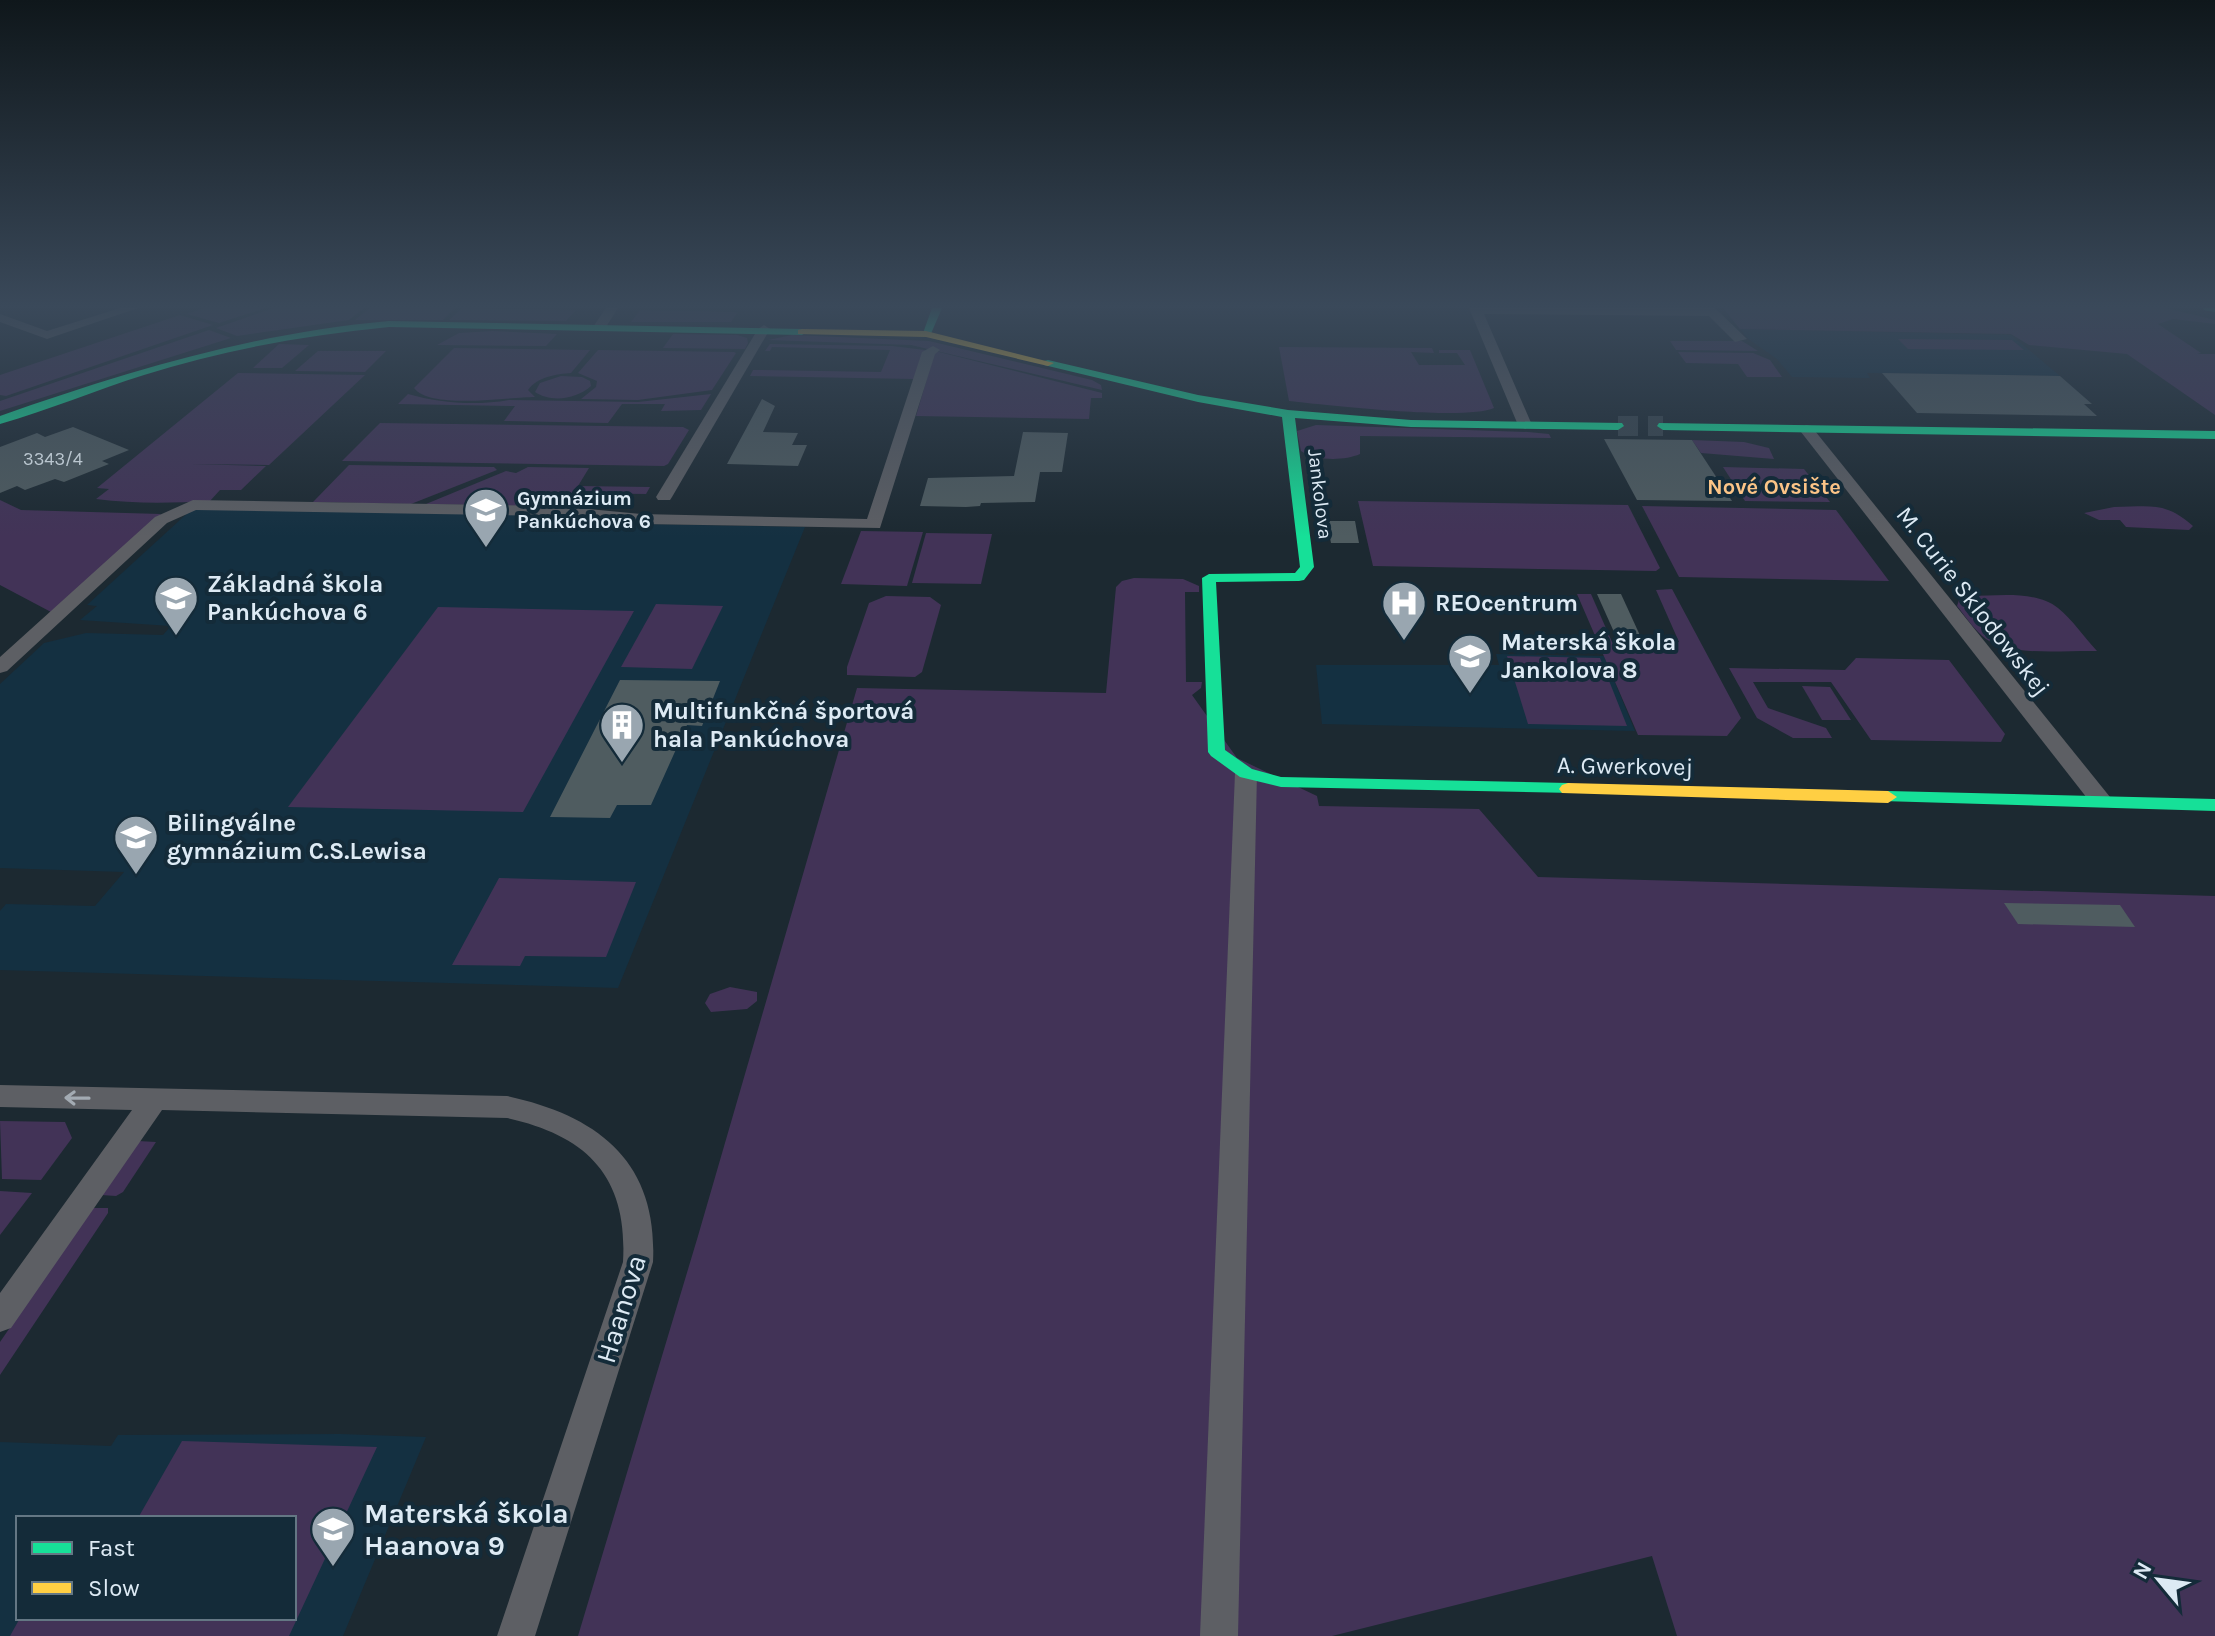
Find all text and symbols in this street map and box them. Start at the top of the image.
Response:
street label: Jankolova [1303,447,1337,541]
house number: 3343/4 [23,448,83,470]
district label: Nové Ovsište [1707,474,1841,500]
school or university icon: Gymnázium Pankúchova 6 [462,486,510,549]
place label: Gymnázium Pankúchova 6 [517,487,651,533]
street label: M. Curie Sklodowskej [1891,501,2055,701]
place label: Základná škola Pankúchova 6 [207,570,383,626]
school or university icon: Základná škola Pankúchova 6 [152,574,200,637]
hospital icon: REOcentrum [1380,579,1428,642]
place label: REOcentrum [1435,589,1578,617]
place label: Materská škola Jankolova 8 [1501,628,1676,684]
school or university icon: Materská škola Jankolova 8 [1446,632,1494,695]
place label: Multifunkčná športová hala Pankúchova [653,697,914,753]
building icon: Multifunkčná športová hala Pankúchova [598,701,646,764]
street label: A. Gwerkovej [1557,751,1693,781]
place label: Bilingválne gymnázium C.S.Lewisa [167,809,427,865]
school or university icon: Bilingválne gymnázium C.S.Lewisa [112,813,160,876]
one-way arrow [64,1091,91,1106]
street label: Haanova [589,1251,653,1367]
place label: Materská škola Haanova 9 [364,1497,569,1562]
school or university icon: Materská škola Haanova 9 [309,1505,357,1568]
legend [16,1516,296,1620]
text: Fast [88,1534,135,1562]
north arrow [2119,1540,2199,1620]
text: N [2127,1558,2158,1584]
text: Slow [88,1574,140,1602]

